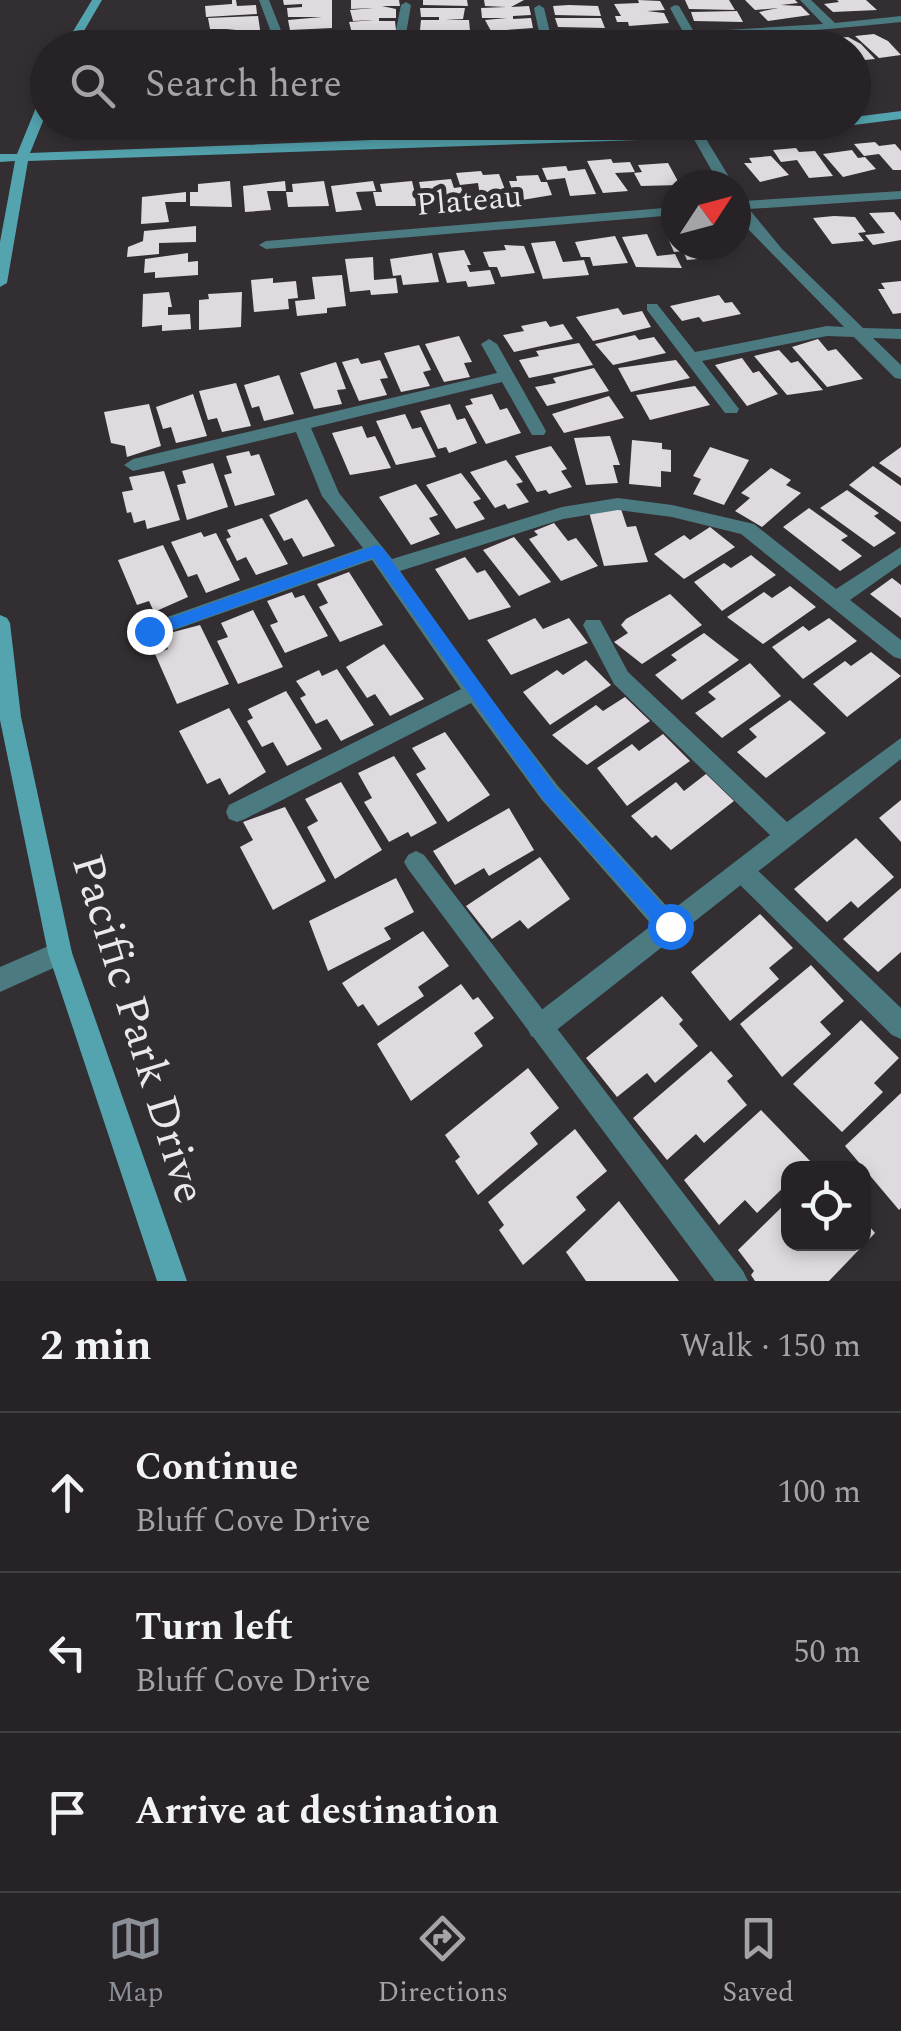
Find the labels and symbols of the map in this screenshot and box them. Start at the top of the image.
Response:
north arrow [661,170,751,260]
street label: Plateau [414,172,524,230]
route end [127,609,173,655]
street label: Pacific Park Drive [52,846,224,1212]
route start [648,904,694,950]

